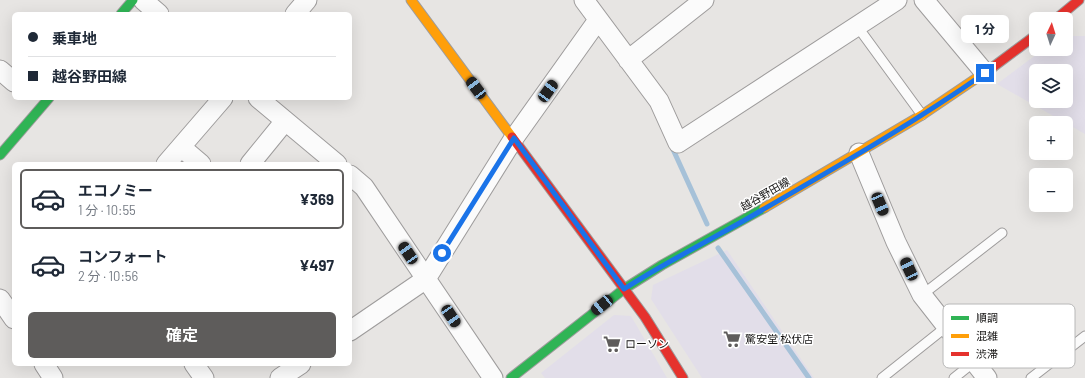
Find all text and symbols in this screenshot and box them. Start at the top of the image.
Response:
north arrow [1029,12,1073,56]
map controls [1029,12,1073,212]
callout: 1 分 [961,15,1009,43]
text: 1 分 [975,21,995,37]
text: 乗車地 [52,29,97,47]
route end [976,64,994,82]
button: layers [1029,64,1073,108]
text: 越谷野田線 [52,67,127,85]
car [464,75,488,101]
car [536,78,560,104]
button: + [1029,116,1073,160]
button: − [1029,168,1073,212]
street label: 越谷野田線 [738,174,792,213]
icon: car [30,181,66,217]
text: エコノミー [78,181,153,199]
text: ¥369 [300,190,334,208]
car [870,191,890,217]
text: 1 分 · 10:55 [78,202,136,218]
car [396,240,420,266]
route start [433,244,451,262]
icon: car [30,247,66,283]
text: コンフォート [78,247,168,265]
text: ¥497 [299,256,334,274]
car [898,256,920,282]
text: 2 分 · 10:56 [78,268,138,284]
car [589,293,615,317]
car [439,303,463,329]
legend [943,304,1075,368]
text: 順調 [976,311,998,324]
button: 確定 [28,312,336,358]
supermarket icon: 驚安堂 松伏店 [722,329,742,349]
text: 混雑 [976,329,998,342]
place label: 驚安堂 松伏店 [745,332,813,345]
supermarket icon: ローソン [602,334,622,354]
place label: ローソン [625,337,669,350]
text: 渋滞 [976,347,998,360]

